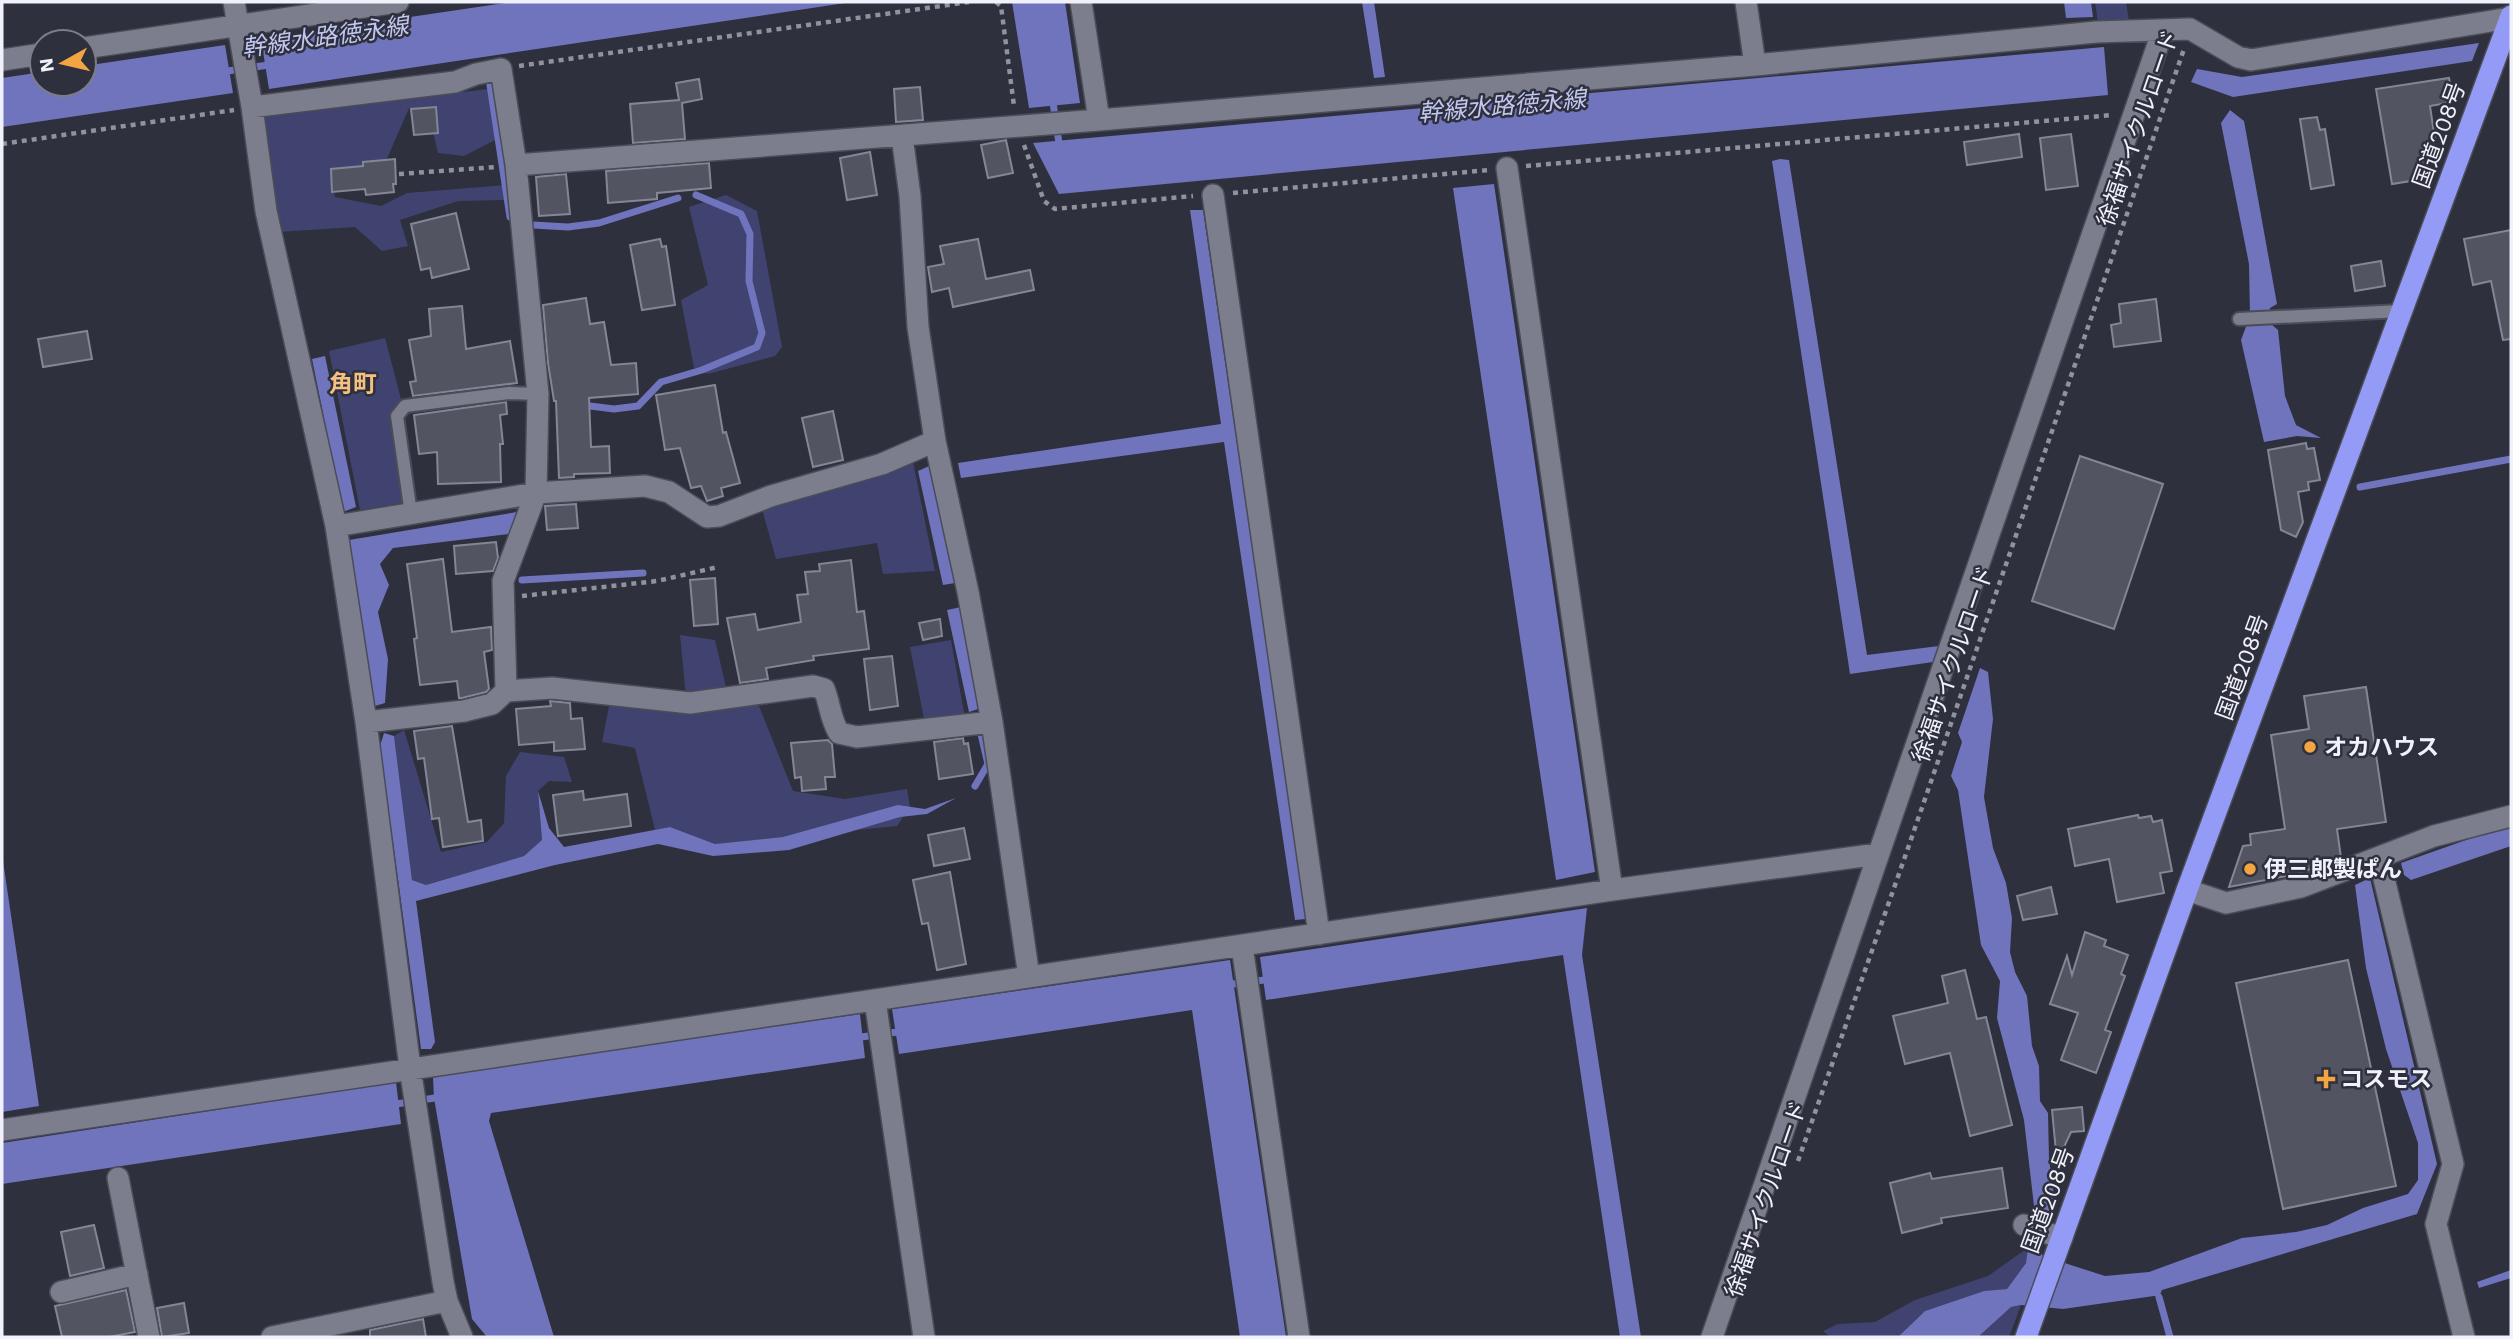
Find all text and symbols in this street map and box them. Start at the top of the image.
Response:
water label: 幹線水路徳永線 [240,11,413,63]
street label: 徐福サイクルロード [2092,26,2185,230]
north arrow [28,28,98,98]
text: N [34,57,59,74]
street label: 国道208号 [2408,78,2471,192]
water label: 幹線水路徳永線 [1417,84,1590,127]
district label: 角町 [329,370,377,398]
street label: 徐福サイクルロード [1907,562,2000,766]
street label: 国道208号 [2211,610,2274,724]
place label: オカハウス [2324,734,2439,761]
marker: オカハウス [2302,739,2318,755]
place label: 伊三郎製ぱん [2264,856,2402,883]
marker: 伊三郎製ぱん [2242,861,2258,877]
place label: コスモス [2340,1066,2432,1093]
marker: コスモス [2318,1071,2334,1087]
street label: 徐福サイクルロード [1720,1097,1813,1301]
street label: 国道208号 [2017,1143,2080,1257]

